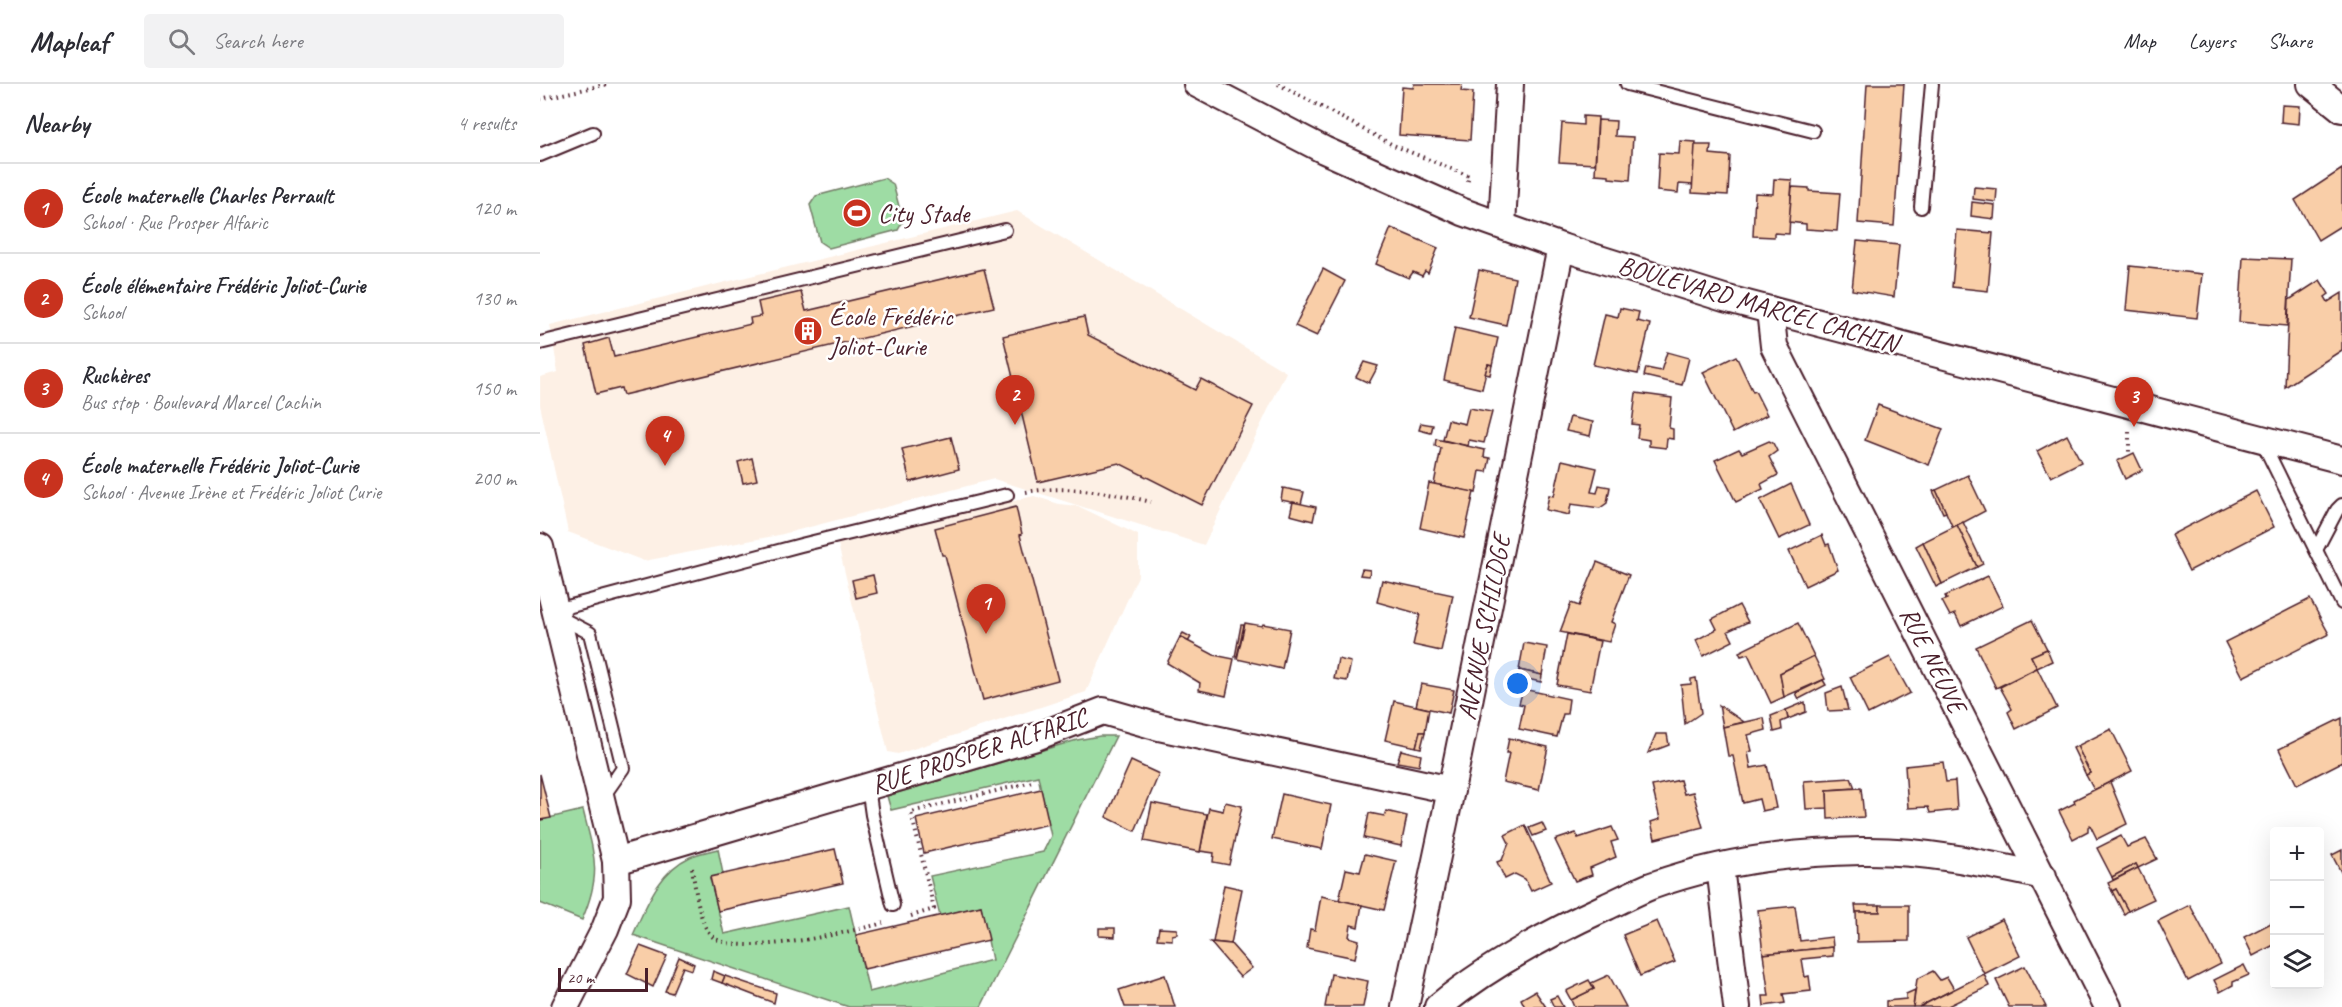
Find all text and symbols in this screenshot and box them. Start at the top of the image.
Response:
search box [144,14,564,68]
text: Mapleaf [30,24,108,59]
icon: search [165,25,198,58]
text: Search here [213,27,303,55]
text: Map [2123,28,2156,54]
text: Layers [2189,28,2235,54]
text: Share [2268,28,2312,54]
text: Nearby [24,107,89,140]
text: 4 results [457,111,516,136]
text: École maternelle Charles Perrault [81,182,333,210]
text: 1 [39,196,48,221]
text: 120 m [473,196,516,221]
sports icon: City Stade [841,197,873,229]
place label: City Stade [878,197,971,230]
text: School · Rue Prosper Alfaric [81,210,268,235]
street label: BOULEVARD MARCEL CACHIN [1615,248,1906,361]
text: École élémentaire Frédéric Joliot-Curie [81,272,365,300]
text: 2 [39,286,48,311]
text: 130 m [473,286,516,311]
text: School [81,300,124,325]
place label: École Frédéric Joliot-Curie [827,300,953,363]
building icon: École Frédéric Joliot-Curie [792,315,824,347]
text: Ruchères [81,362,149,390]
text: 3 [39,376,48,401]
text: 150 m [473,376,516,401]
pin: 2 [996,376,1034,425]
pin: 3 [2114,378,2154,427]
text: Bus stop · Boulevard Marcel Cachin [81,390,321,415]
pin: 4 [646,416,684,466]
text: École maternelle Frédéric Joliot-Curie [81,452,358,480]
text: 4 [39,466,48,491]
text: 200 m [473,466,516,491]
text: School · Avenue Irène et Frédéric Joliot Curie [81,480,381,505]
street label: AVENUE SCHILDGE [1450,528,1519,723]
pin: 1 [966,584,1006,634]
street label: RUE NEUVE [1892,601,1975,722]
your location [1503,669,1532,698]
street label: RUE PROSPER ALFARIC [867,700,1093,801]
map controls [2270,827,2324,989]
button: + [2270,827,2324,881]
button: − [2270,881,2324,935]
button: layers [2270,935,2324,989]
scale bar [558,965,648,992]
text: 20 m [567,968,594,988]

